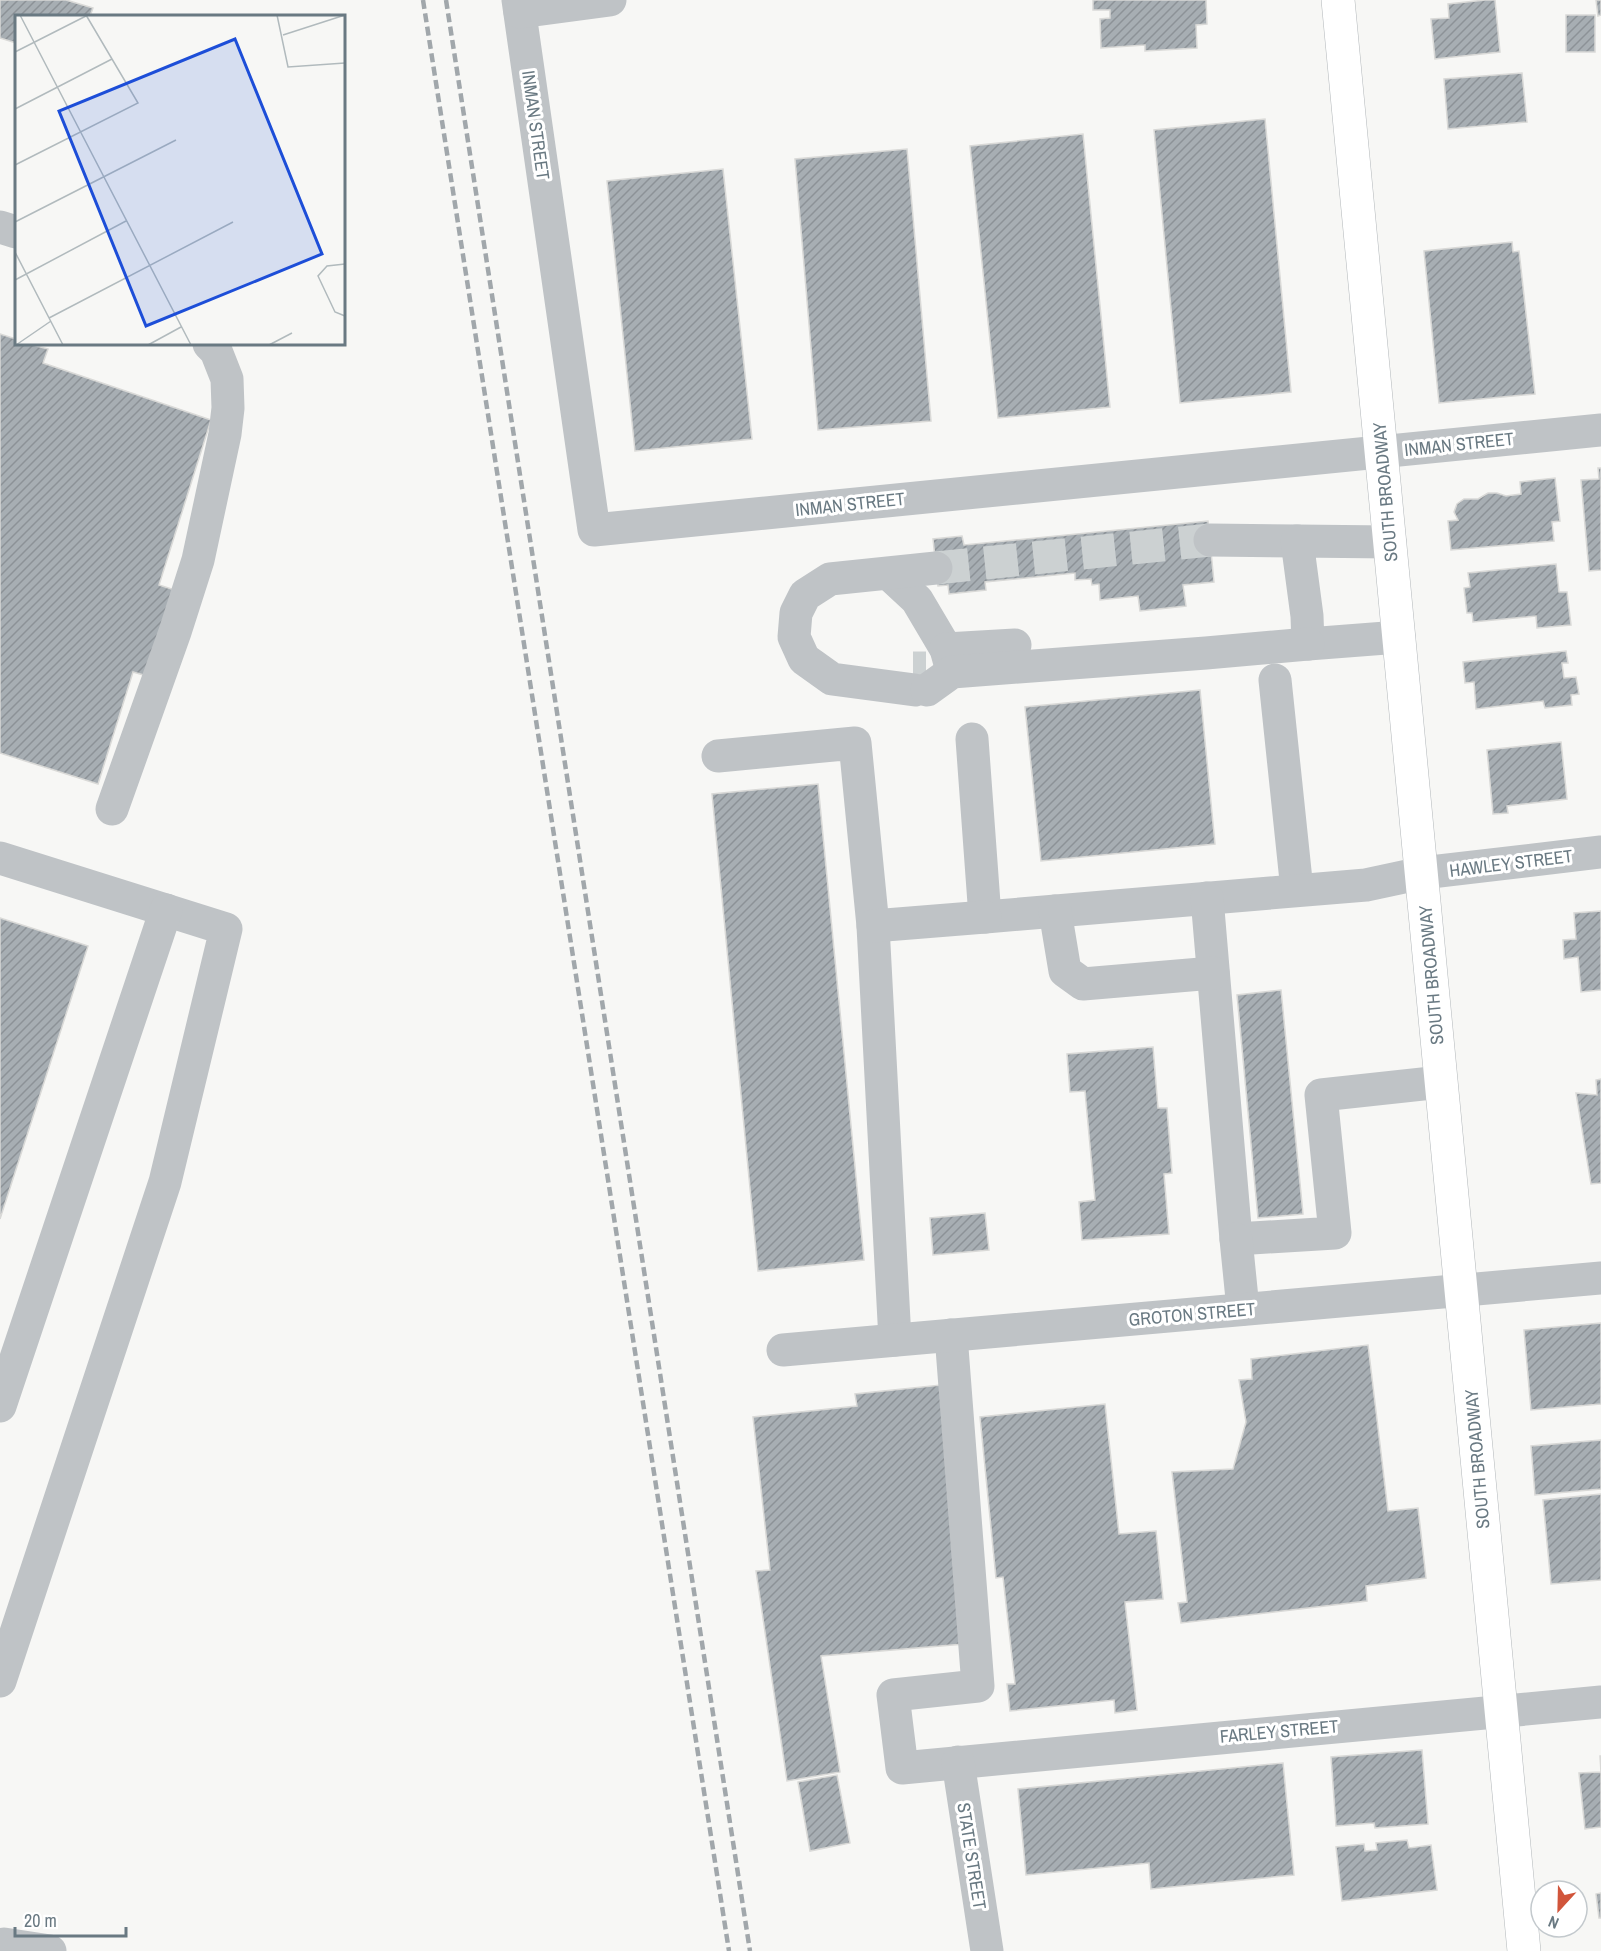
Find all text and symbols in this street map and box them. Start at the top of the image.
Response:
inset map [15,15,345,345]
street label: INMAN STREET [516,69,556,181]
street label: SOUTH BROADWAY [1366,421,1404,563]
street label: INMAN STREET [1403,426,1515,462]
street label: INMAN STREET [794,486,906,522]
street label: HAWLEY STREET [1448,843,1574,883]
street label: SOUTH BROADWAY [1412,904,1450,1046]
street label: GROTON STREET [1128,1296,1256,1332]
street label: SOUTH BROADWAY [1458,1388,1496,1530]
street label: FARLEY STREET [1219,1713,1339,1749]
street label: STATE STREET [951,1801,993,1911]
north arrow [1529,1879,1589,1939]
scale bar [15,1900,126,1938]
text: 20 m [24,1908,57,1933]
text: N [1545,1911,1562,1935]

